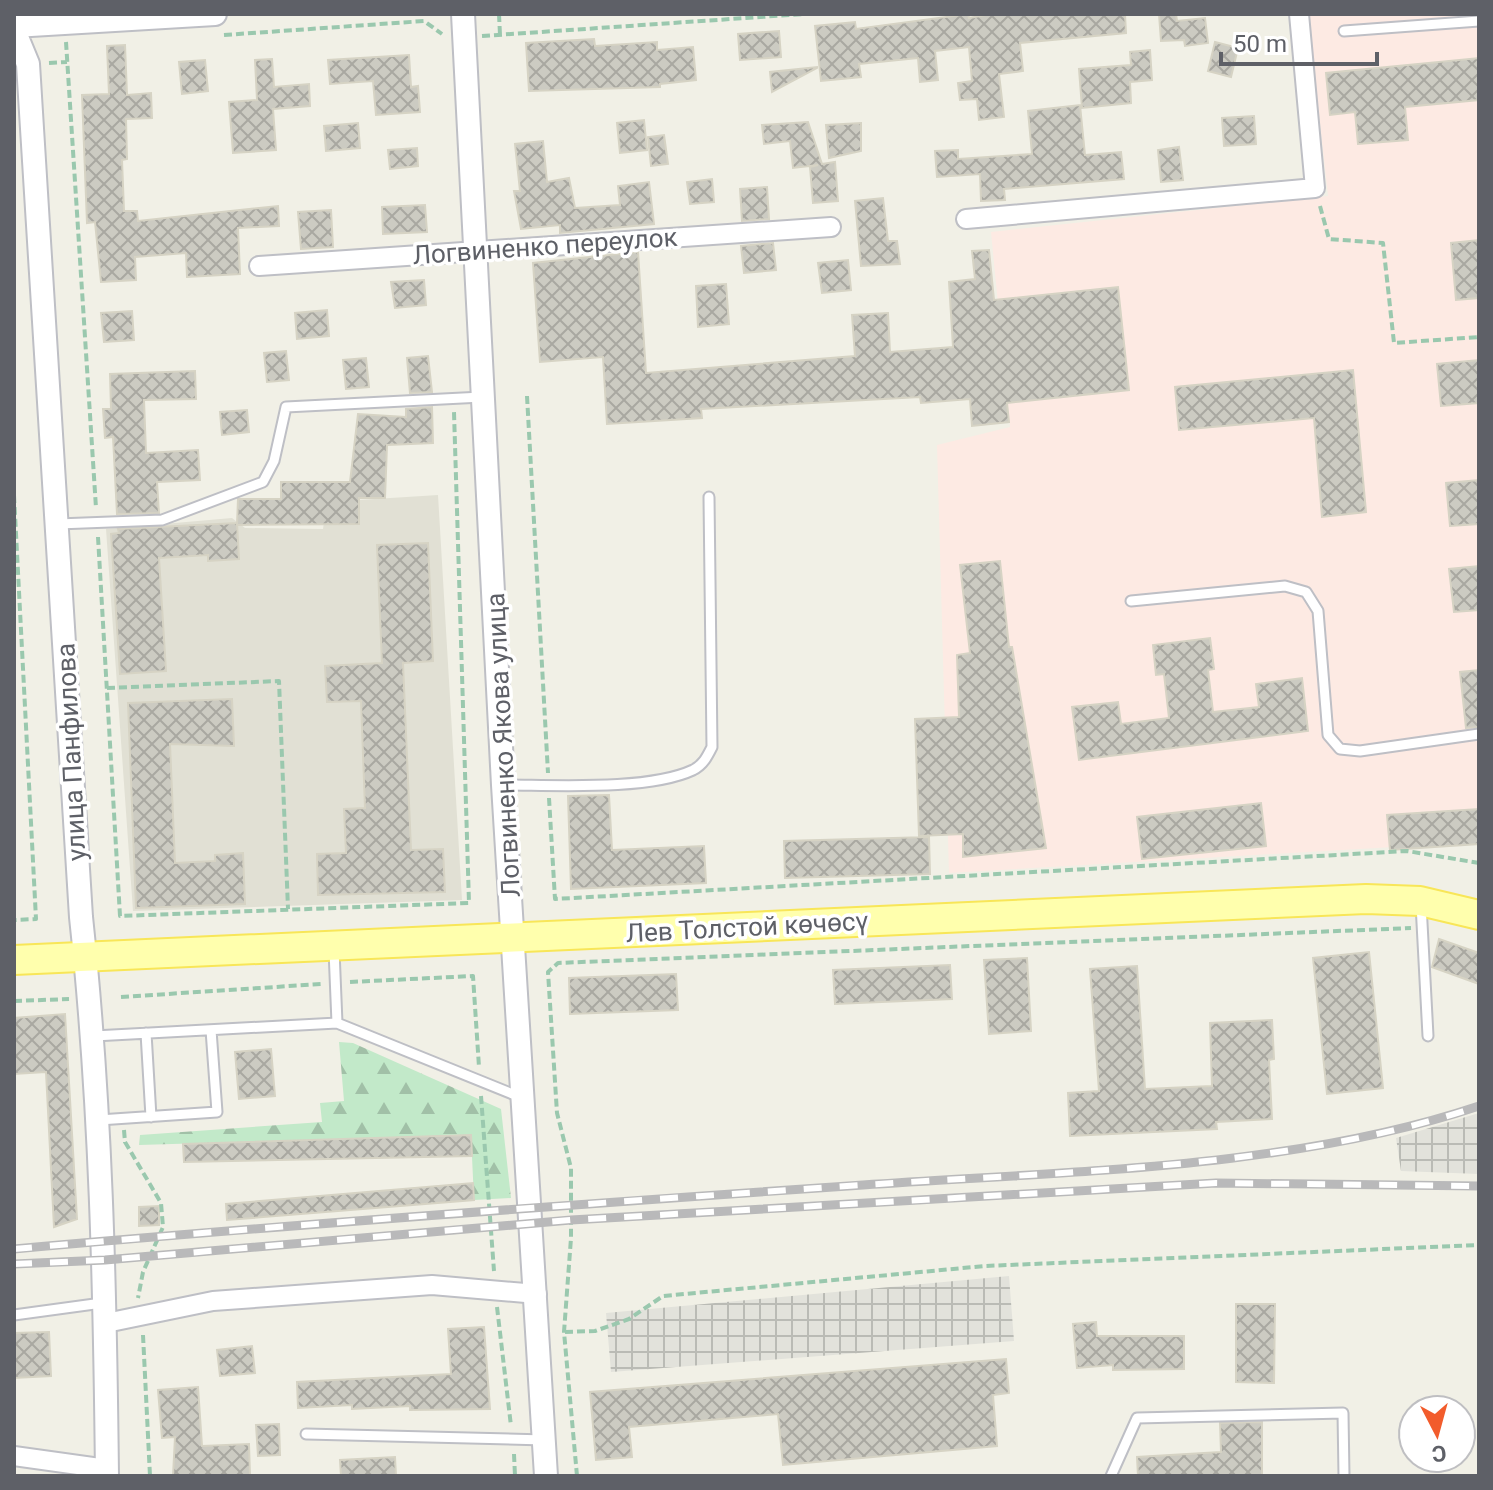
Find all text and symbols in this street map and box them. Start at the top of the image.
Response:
scale bar [1221,16,1377,66]
text: 50 m [1233,30,1287,58]
street label: Логвиненко переулок [411,222,679,270]
street label: Логвиненко Якова улица [480,592,526,898]
street label: улица Панфилова [50,642,92,862]
street label: Лев Толстой көчөсү [625,906,869,948]
north arrow [1397,1394,1477,1474]
text: С [1431,1440,1448,1467]

